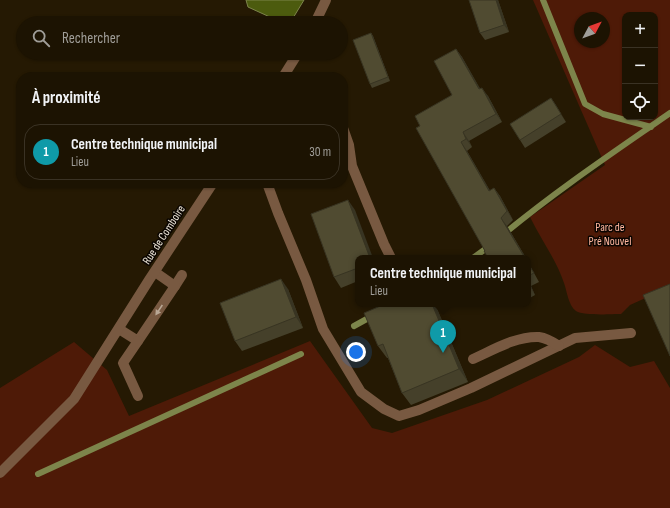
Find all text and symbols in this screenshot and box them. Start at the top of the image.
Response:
north arrow [574,12,610,48]
map controls [622,12,658,120]
button: + [622,12,658,48]
search box [16,16,348,60]
icon: search [30,27,52,49]
text: Rechercher [62,29,120,48]
button: − [622,48,658,84]
button: locate [622,84,658,120]
text: À proximité [32,88,100,108]
text: Centre technique municipal [71,135,217,154]
text: 1 [43,144,49,160]
text: 30 m [309,144,331,160]
text: Lieu [71,154,89,170]
street label: Rue de Comboire [139,202,189,267]
park label: Parc de Pré Nouvel [589,220,631,249]
popup [355,255,531,307]
text: Centre technique municipal [370,264,516,283]
text: Lieu [370,283,388,299]
one-way arrow [155,304,163,315]
pin: 1 [430,320,456,353]
your location [346,342,366,362]

